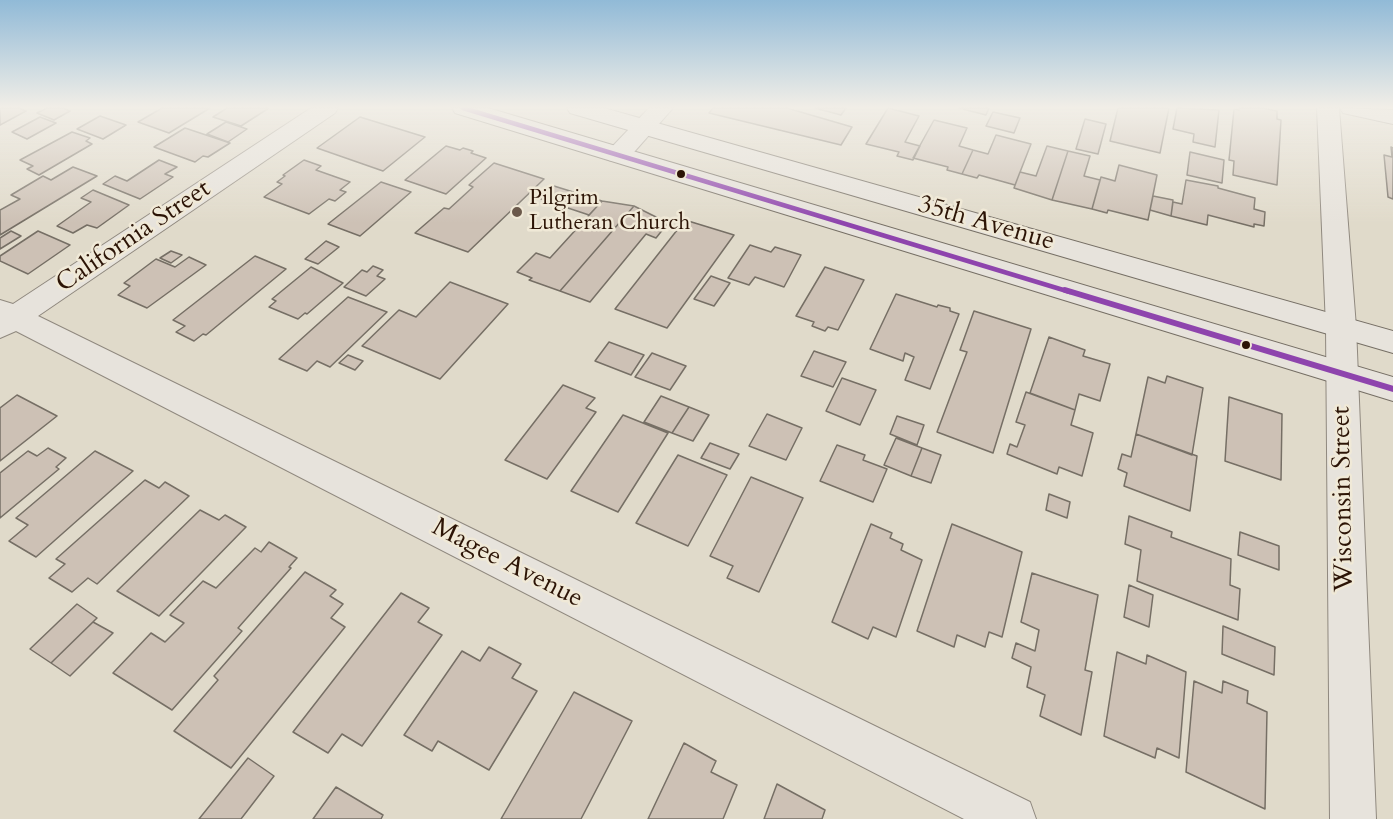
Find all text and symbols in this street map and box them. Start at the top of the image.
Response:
unlabelled marker [675,168,687,180]
street label: California Street [51,174,217,300]
place label: Pilgrim Lutheran Church [529,186,690,237]
street label: 35th Avenue [914,190,1058,258]
marker: Pilgrim Lutheran Church [510,205,524,219]
unlabelled marker [1240,339,1252,351]
street label: Wisconsin Street [1327,406,1361,592]
street label: Magee Avenue [426,513,588,615]

